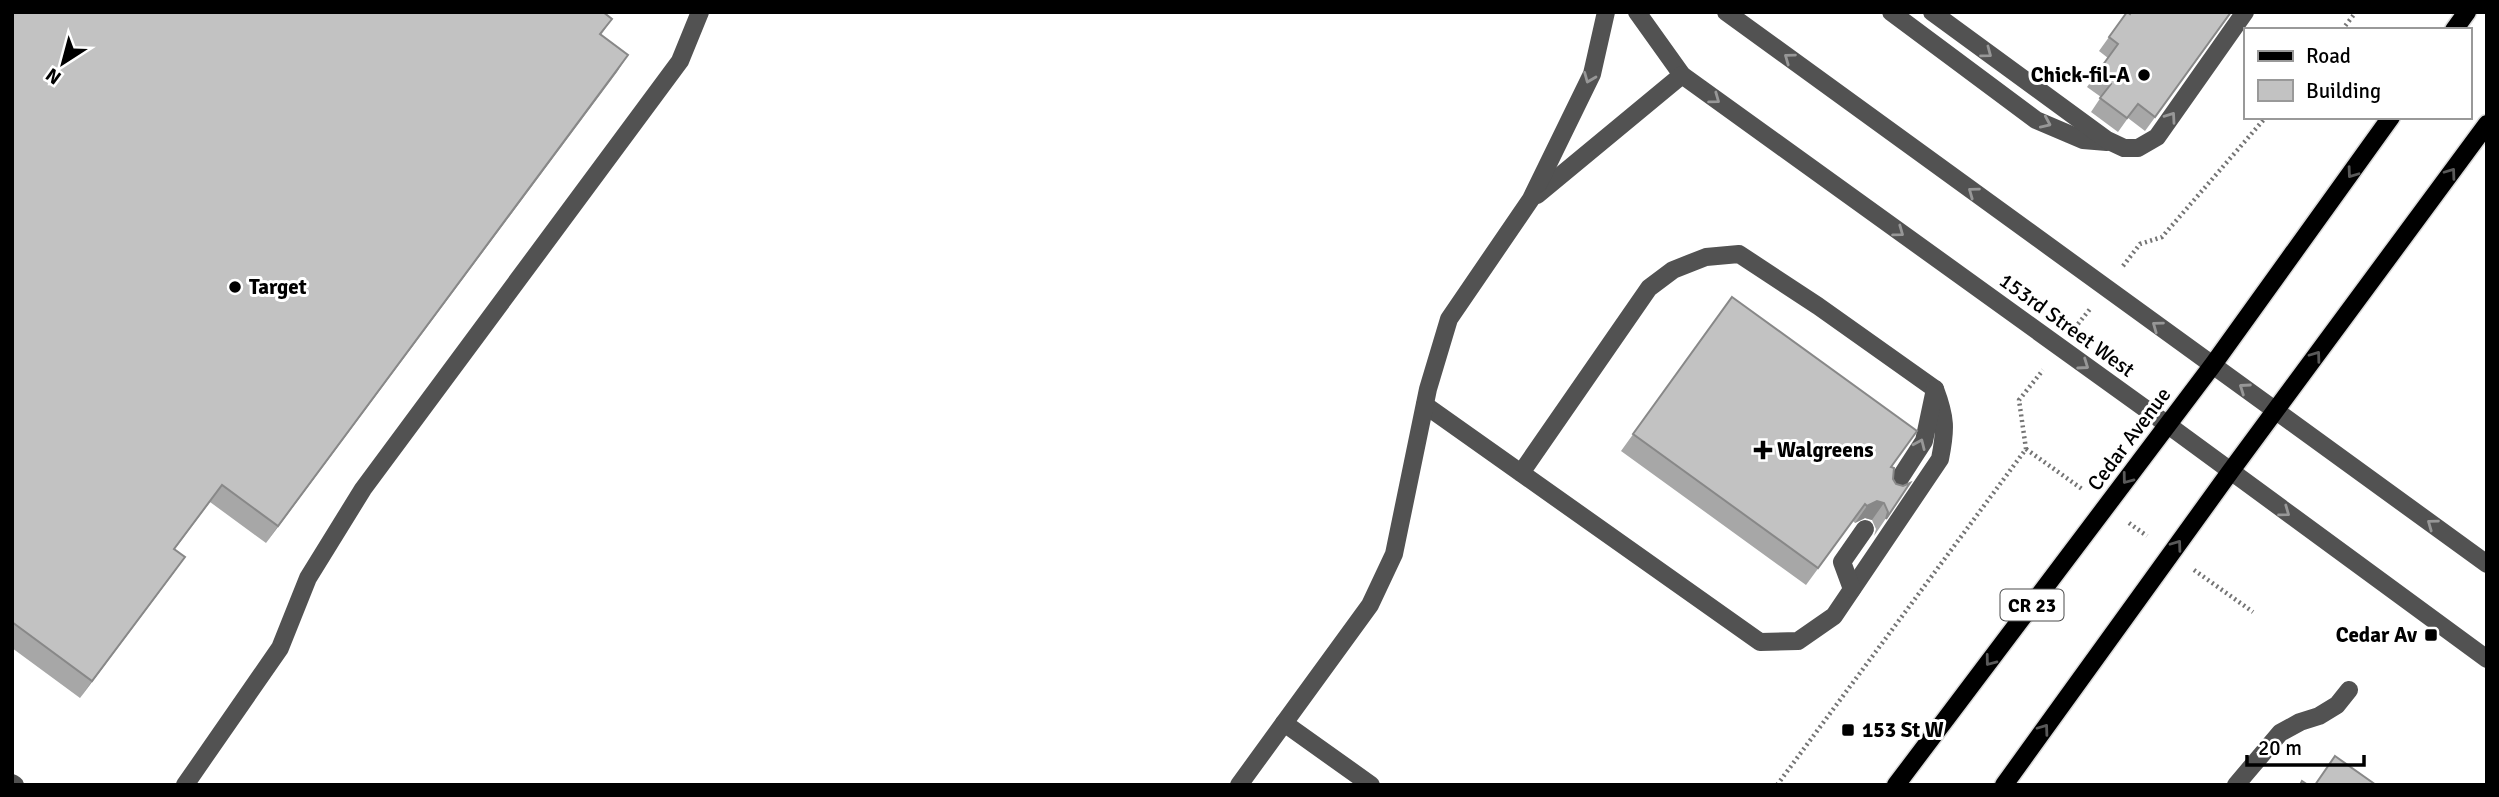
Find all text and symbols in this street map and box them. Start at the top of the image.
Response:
north arrow [28,28,98,98]
legend [2244,28,2471,119]
text: Road [2306,43,2351,69]
one-way arrow [1979,45,1991,58]
one-way arrow [1785,54,1797,66]
text: N [41,62,66,90]
place label: Chick-fil-A [2031,62,2131,88]
marker: Chick-fil-A [2136,67,2152,83]
one-way arrow [1584,71,1598,83]
text: Building [2306,78,2381,104]
one-way arrow [1707,91,1720,103]
one-way arrow [2163,112,2175,125]
one-way arrow [2039,115,2051,129]
one-way arrow [2347,165,2360,178]
one-way arrow [2443,168,2455,180]
one-way arrow [1968,188,1981,200]
one-way arrow [1891,224,1904,236]
street label: 153rd Street West [1994,267,2140,383]
place label: Target [249,274,307,300]
marker: Target [227,279,243,295]
one-way arrow [2152,322,2165,334]
one-way arrow [2308,351,2320,363]
one-way arrow [2076,357,2089,369]
street label: Cedar Avenue [2082,382,2176,496]
one-way arrow [2239,384,2252,396]
place label: Walgreens [1777,437,1873,463]
one-way arrow [1912,439,1926,451]
marker: Walgreens [1755,442,1771,458]
one-way arrow [2122,472,2135,484]
one-way arrow [2277,504,2290,516]
one-way arrow [2427,520,2440,532]
one-way arrow [2169,540,2182,553]
road number: CR 23 [2000,590,2064,620]
place label: Cedar Av [2336,622,2418,648]
marker: Cedar Av [2423,627,2439,643]
one-way arrow [1985,653,1998,666]
place label: 153 St W [1862,717,1944,743]
marker: 153 St W [1840,722,1856,738]
one-way arrow [2036,724,2049,737]
scale bar [2247,724,2364,768]
text: 20 m [2258,735,2302,761]

